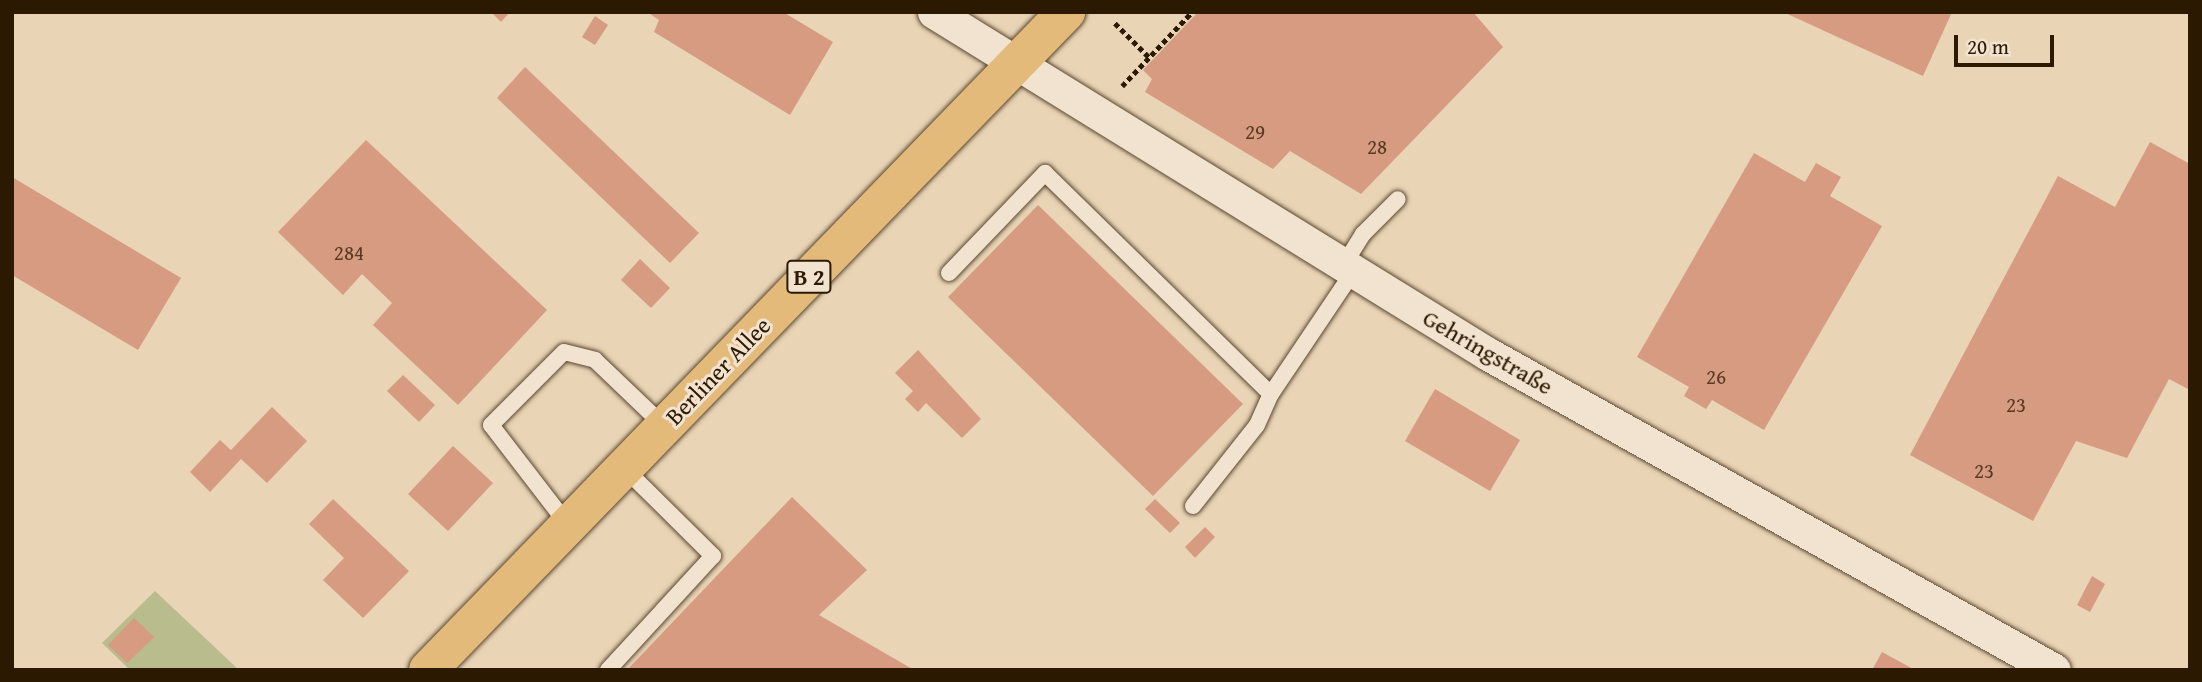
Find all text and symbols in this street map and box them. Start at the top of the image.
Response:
scale bar [1957,21,2057,65]
text: 20 m [1967,31,2009,62]
house number: 29 [1245,119,1265,145]
house number: 28 [1367,134,1387,160]
house number: 284 [334,240,364,266]
road number: B 2 [786,258,832,296]
street label: Gehringstraße [1418,303,1558,401]
street label: Berliner Allee [659,311,777,431]
house number: 26 [1706,364,1726,390]
house number: 23 [2006,392,2026,418]
house number: 23 [1974,458,1994,484]

